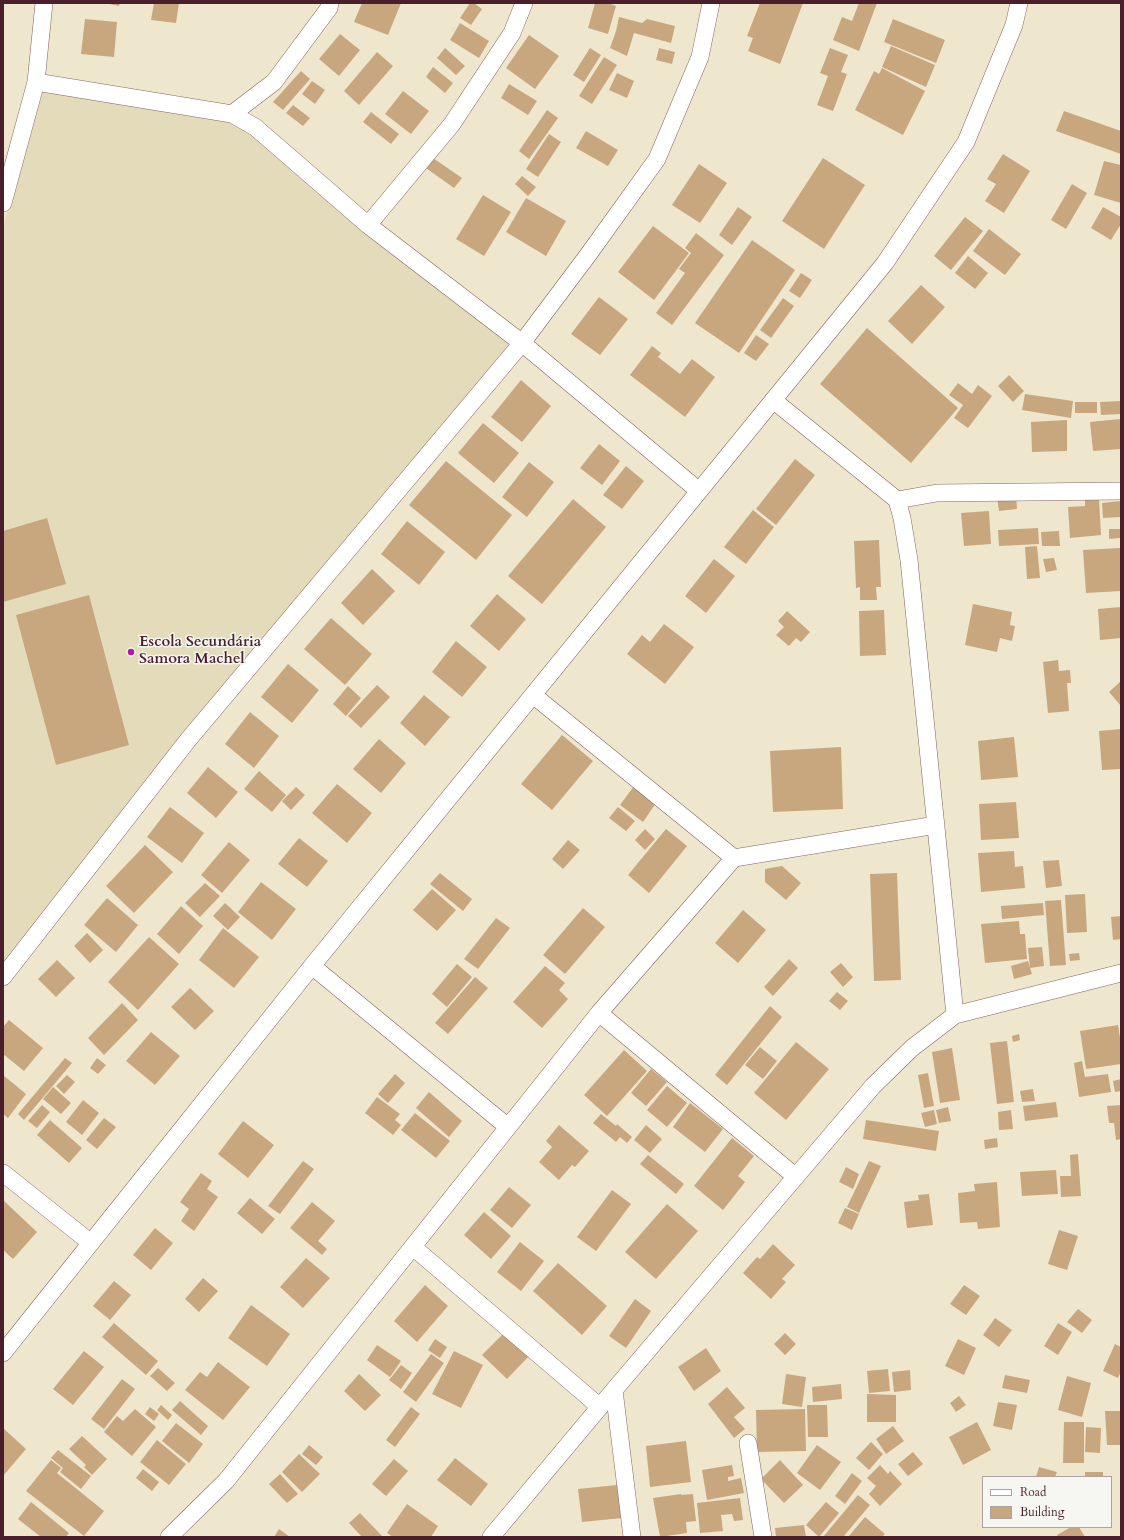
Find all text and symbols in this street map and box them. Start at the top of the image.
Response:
place label: Escola Secundária Samora Machel [139,634,261,669]
marker: Escola Secundária Samora Machel [126,647,136,657]
legend [982,1476,1112,1528]
text: Road [1020,1484,1046,1500]
text: Building [1020,1504,1064,1520]

